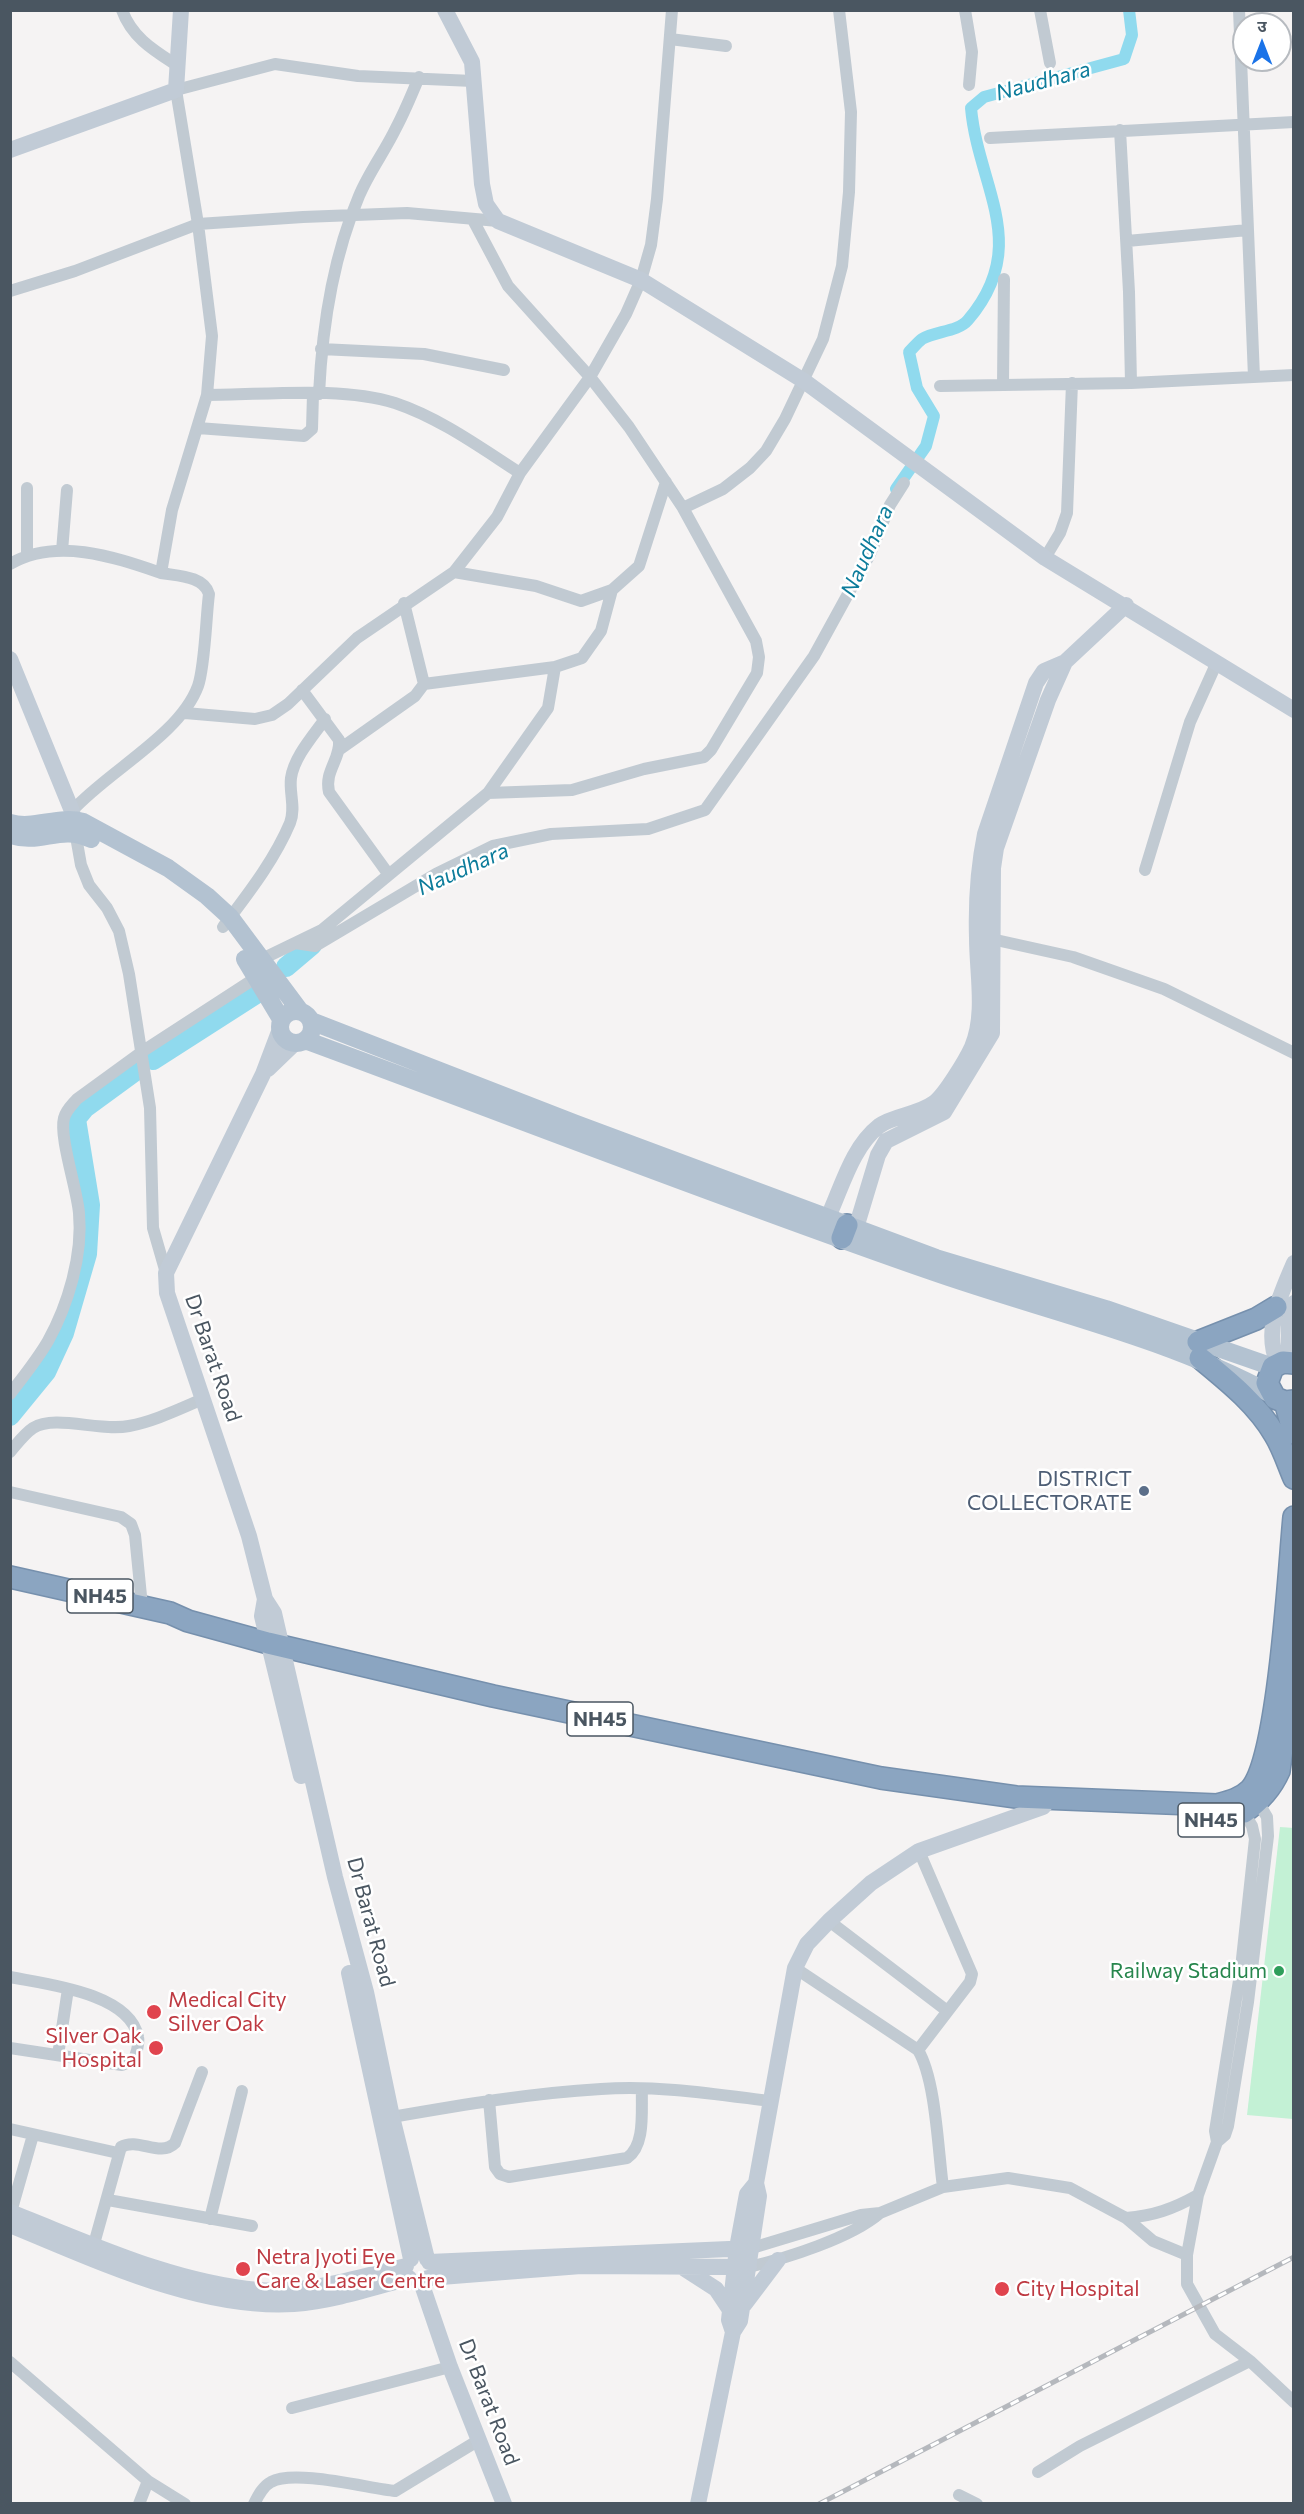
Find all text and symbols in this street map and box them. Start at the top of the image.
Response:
north arrow [1232,12,1292,72]
text: उ [1257,16,1267,35]
water label: Naudhara [993,56,1093,106]
water label: Naudhara [835,501,899,601]
water label: Naudhara [413,837,513,901]
street label: Dr Barat Road [179,1291,247,1425]
place label: DISTRICT COLLECTORATE [967,1466,1132,1516]
marker: DISTRICT COLLECTORATE [1137,1484,1151,1498]
road number: NH45 [67,1579,133,1613]
road number: NH45 [567,1702,633,1736]
road number: NH45 [1178,1803,1244,1837]
street label: Dr Barat Road [342,1854,400,1990]
place label: Railway Stadium [1110,1958,1267,1984]
marker: Railway Stadium [1272,1964,1286,1978]
place label: Medical City Silver Oak [168,1987,287,2037]
marker: Medical City Silver Oak [145,2003,163,2021]
place label: Silver Oak Hospital [46,2023,142,2073]
marker: Silver Oak Hospital [147,2039,165,2057]
place label: Netra Jyoti Eye Care & Laser Centre [256,2244,445,2294]
marker: Netra Jyoti Eye Care & Laser Centre [234,2260,252,2278]
place label: City Hospital [1016,2276,1140,2302]
marker: City Hospital [993,2280,1011,2298]
street label: Dr Barat Road [453,2335,525,2469]

